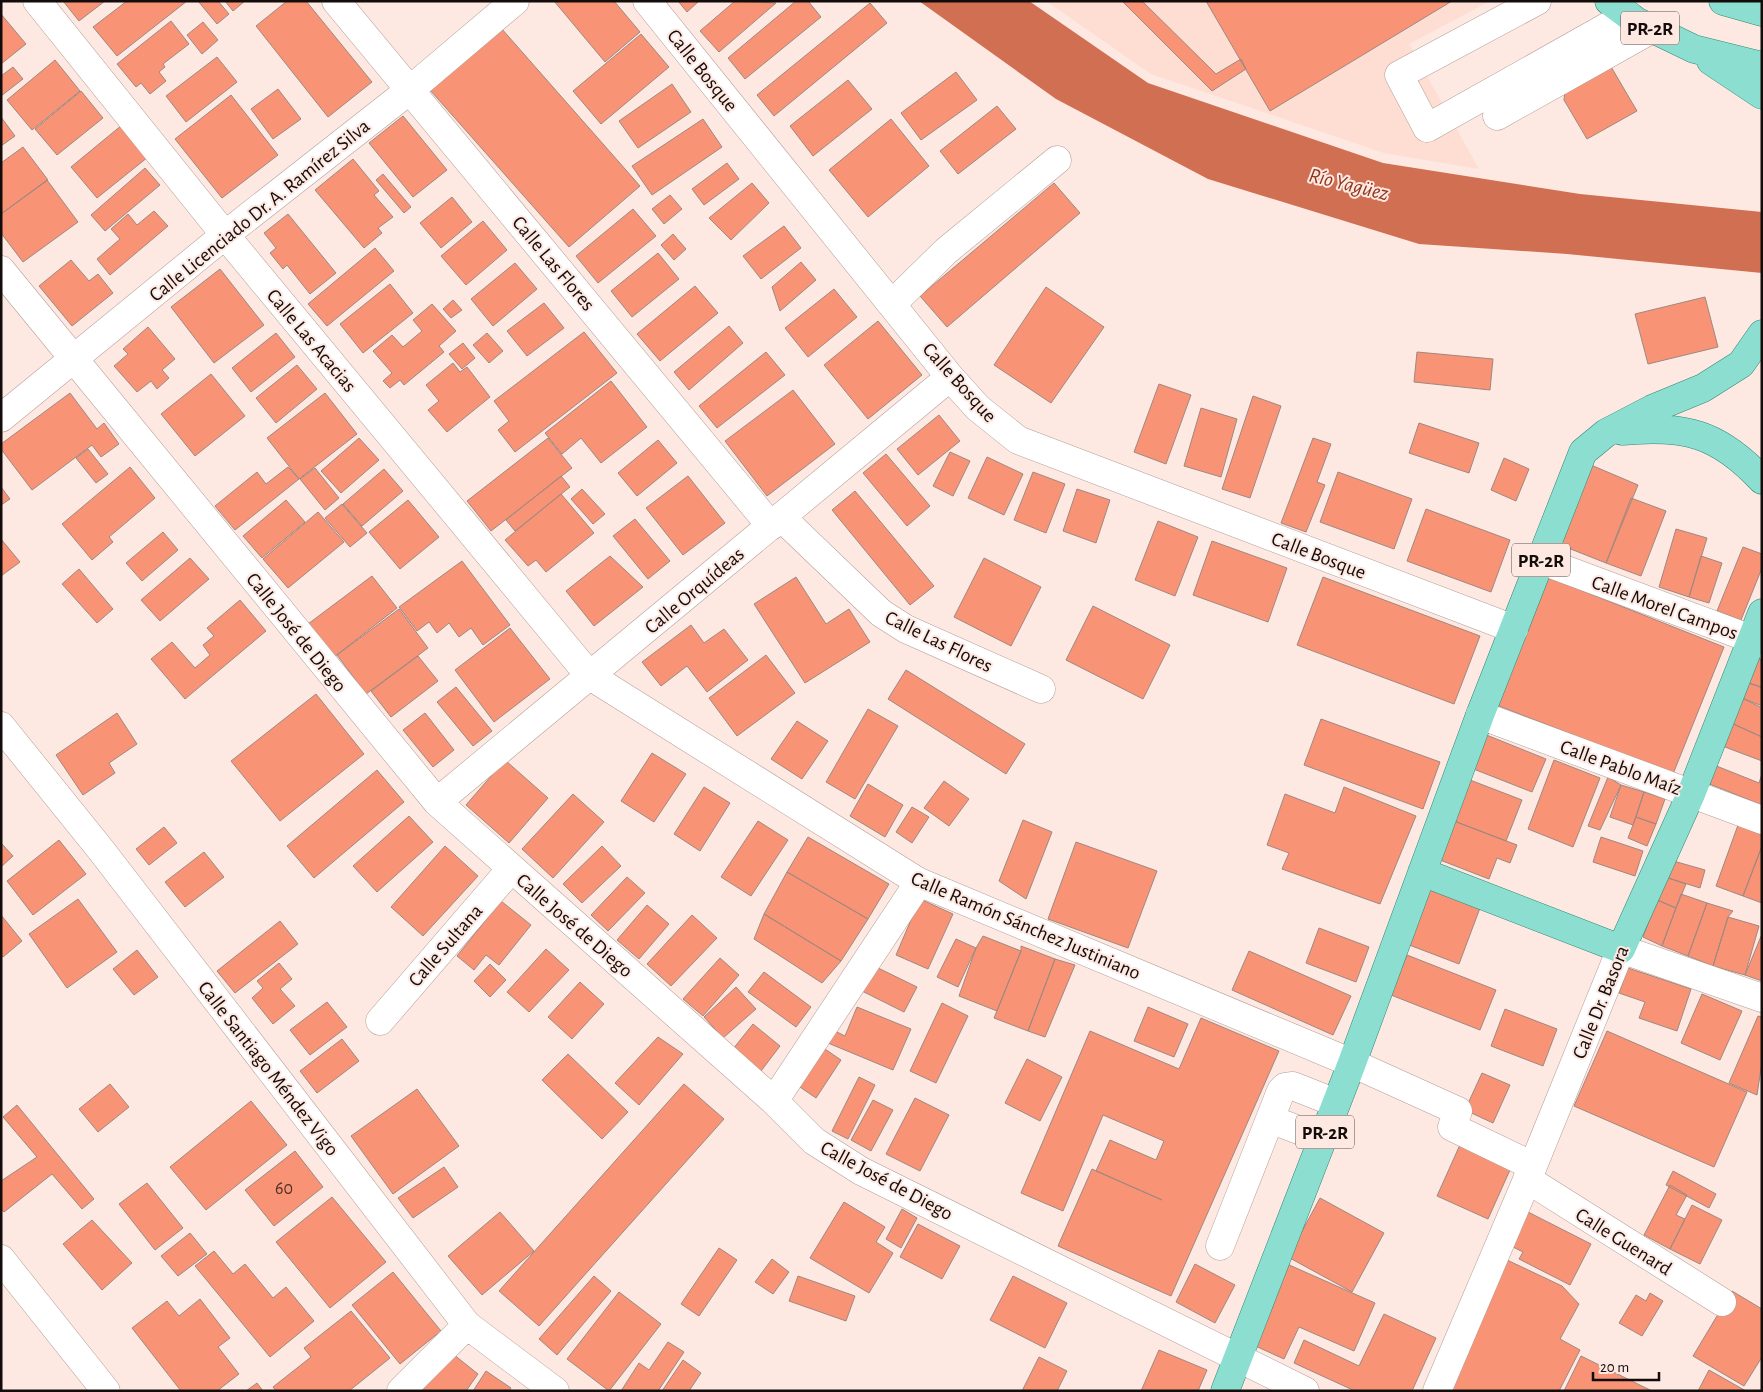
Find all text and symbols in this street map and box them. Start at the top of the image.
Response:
road number: PR-2R [1621,12,1679,44]
street label: Calle Bosque [663,26,741,116]
street label: Calle Licenciado Dr. A. Ramírez Silva [146,116,374,306]
water label: Río Yagüez [1307,164,1391,205]
street label: Calle Las Flores [508,213,598,315]
street label: Calle Las Acacias [263,285,360,396]
street label: Calle Bosque [919,339,1000,426]
street label: Calle Bosque [1269,529,1369,583]
street label: Calle Orquídeas [641,544,748,638]
road number: PR-2R [1512,544,1570,576]
street label: Calle José de Diego [242,569,350,696]
street label: Calle Morel Campos [1589,572,1740,644]
street label: Calle Las Flores [882,607,995,676]
street label: Calle Pablo Maíz [1557,737,1684,799]
street label: Calle Ramón Sánchez Justiniano [908,868,1143,983]
street label: Calle José de Diego [512,870,636,981]
street label: Calle Sultana [405,901,487,991]
street label: Calle Dr. Basora [1569,943,1633,1062]
street label: Calle Santiago Méndez Vigo [194,978,342,1160]
road number: PR-2R [1296,1116,1354,1148]
street label: Calle José de Diego [817,1138,956,1224]
house number: 60 [275,1180,293,1198]
street label: Calle Guenard [1572,1204,1675,1279]
scale bar [1593,1350,1659,1382]
text: 20 m [1600,1360,1629,1375]

